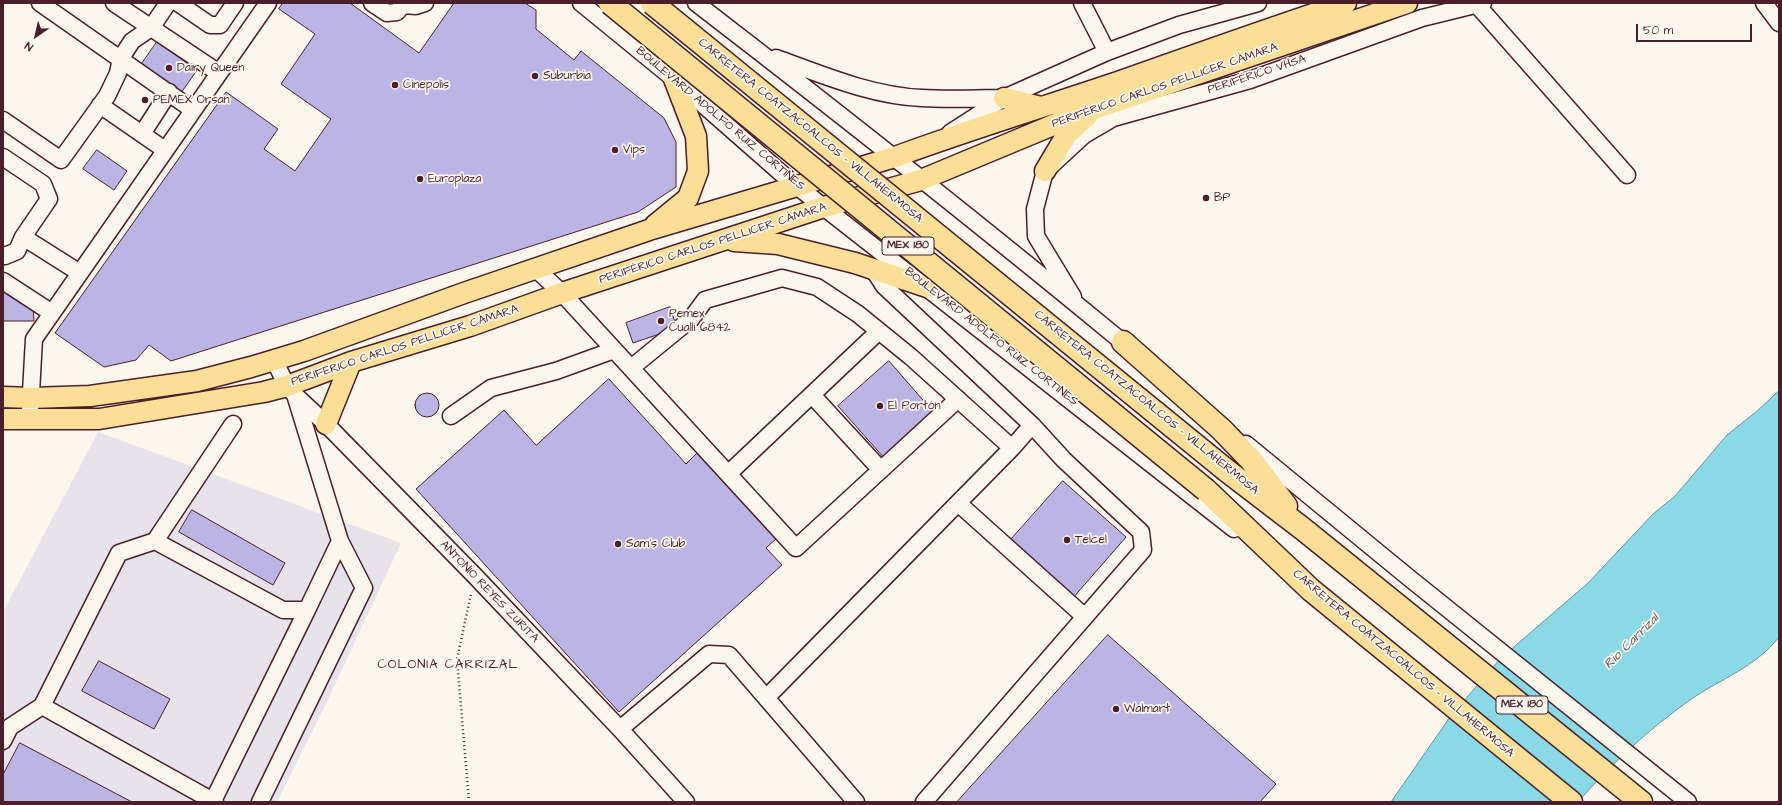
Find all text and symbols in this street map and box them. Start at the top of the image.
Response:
north arrow [16,16,56,56]
scale bar [1638,16,1754,42]
text: 50 m [1643,22,1673,39]
street label: CARRETERA COATZACOALCOS - VILLAHERMOSA [695,36,925,226]
text: N [22,38,36,55]
street label: PERIFÉRICO CARLOS PELLICER CÁMARA [1050,40,1280,132]
street label: BOULEVARD ADOLFO RUIZ CORTINES [633,44,807,194]
street label: PERIFÉRICO VHSA [1206,52,1308,98]
place label: Dairy Queen [177,61,244,75]
marker: Dairy Queen [164,63,174,73]
place label: Suburbia [543,69,591,83]
marker: Suburbia [530,71,540,81]
place label: Cinepolis [403,78,449,92]
marker: Cinepolis [390,80,400,90]
place label: PEMEX Orsan [153,93,230,107]
marker: PEMEX Orsan [140,95,150,105]
place label: Vips [623,143,645,157]
marker: Vips [610,145,620,155]
place label: Europlaza [428,172,481,186]
marker: Europlaza [415,174,425,184]
place label: BP [1214,191,1230,205]
marker: BP [1201,193,1211,203]
street label: PERIFÉRICO CARLOS PELLICER CÁMARA [598,200,828,288]
road number: MEX 180 [882,237,934,255]
street label: BOULEVARD ADOLFO RUIZ CORTINES [901,265,1081,409]
street label: PERIFÉRICO CARLOS PELLICER CÁMARA [290,302,520,390]
place label: Pemex Cualli 6842 [669,307,730,335]
street label: CARRETERA COATZACOALCOS - VILLAHERMOSA [1031,308,1261,498]
marker: Pemex Cualli 6842 [656,316,666,326]
place label: El Portón [888,399,940,413]
marker: El Portón [875,401,885,411]
place label: Telcel [1075,533,1107,547]
marker: Telcel [1062,535,1072,545]
place label: Sam's Club [626,537,685,551]
street label: ANTONIO REYES ZURITA [436,538,542,646]
marker: Sam's Club [613,539,623,549]
street label: CARRETERA COATZACOALCOS - VILLAHERMOSA [1289,567,1517,761]
water label: Rio Carrizal [1601,611,1663,673]
district label: COLONIA CARRIZAL [378,657,518,673]
road number: MEX 180 [1496,696,1548,714]
place label: Walmart [1124,702,1170,716]
marker: Walmart [1111,704,1121,714]

